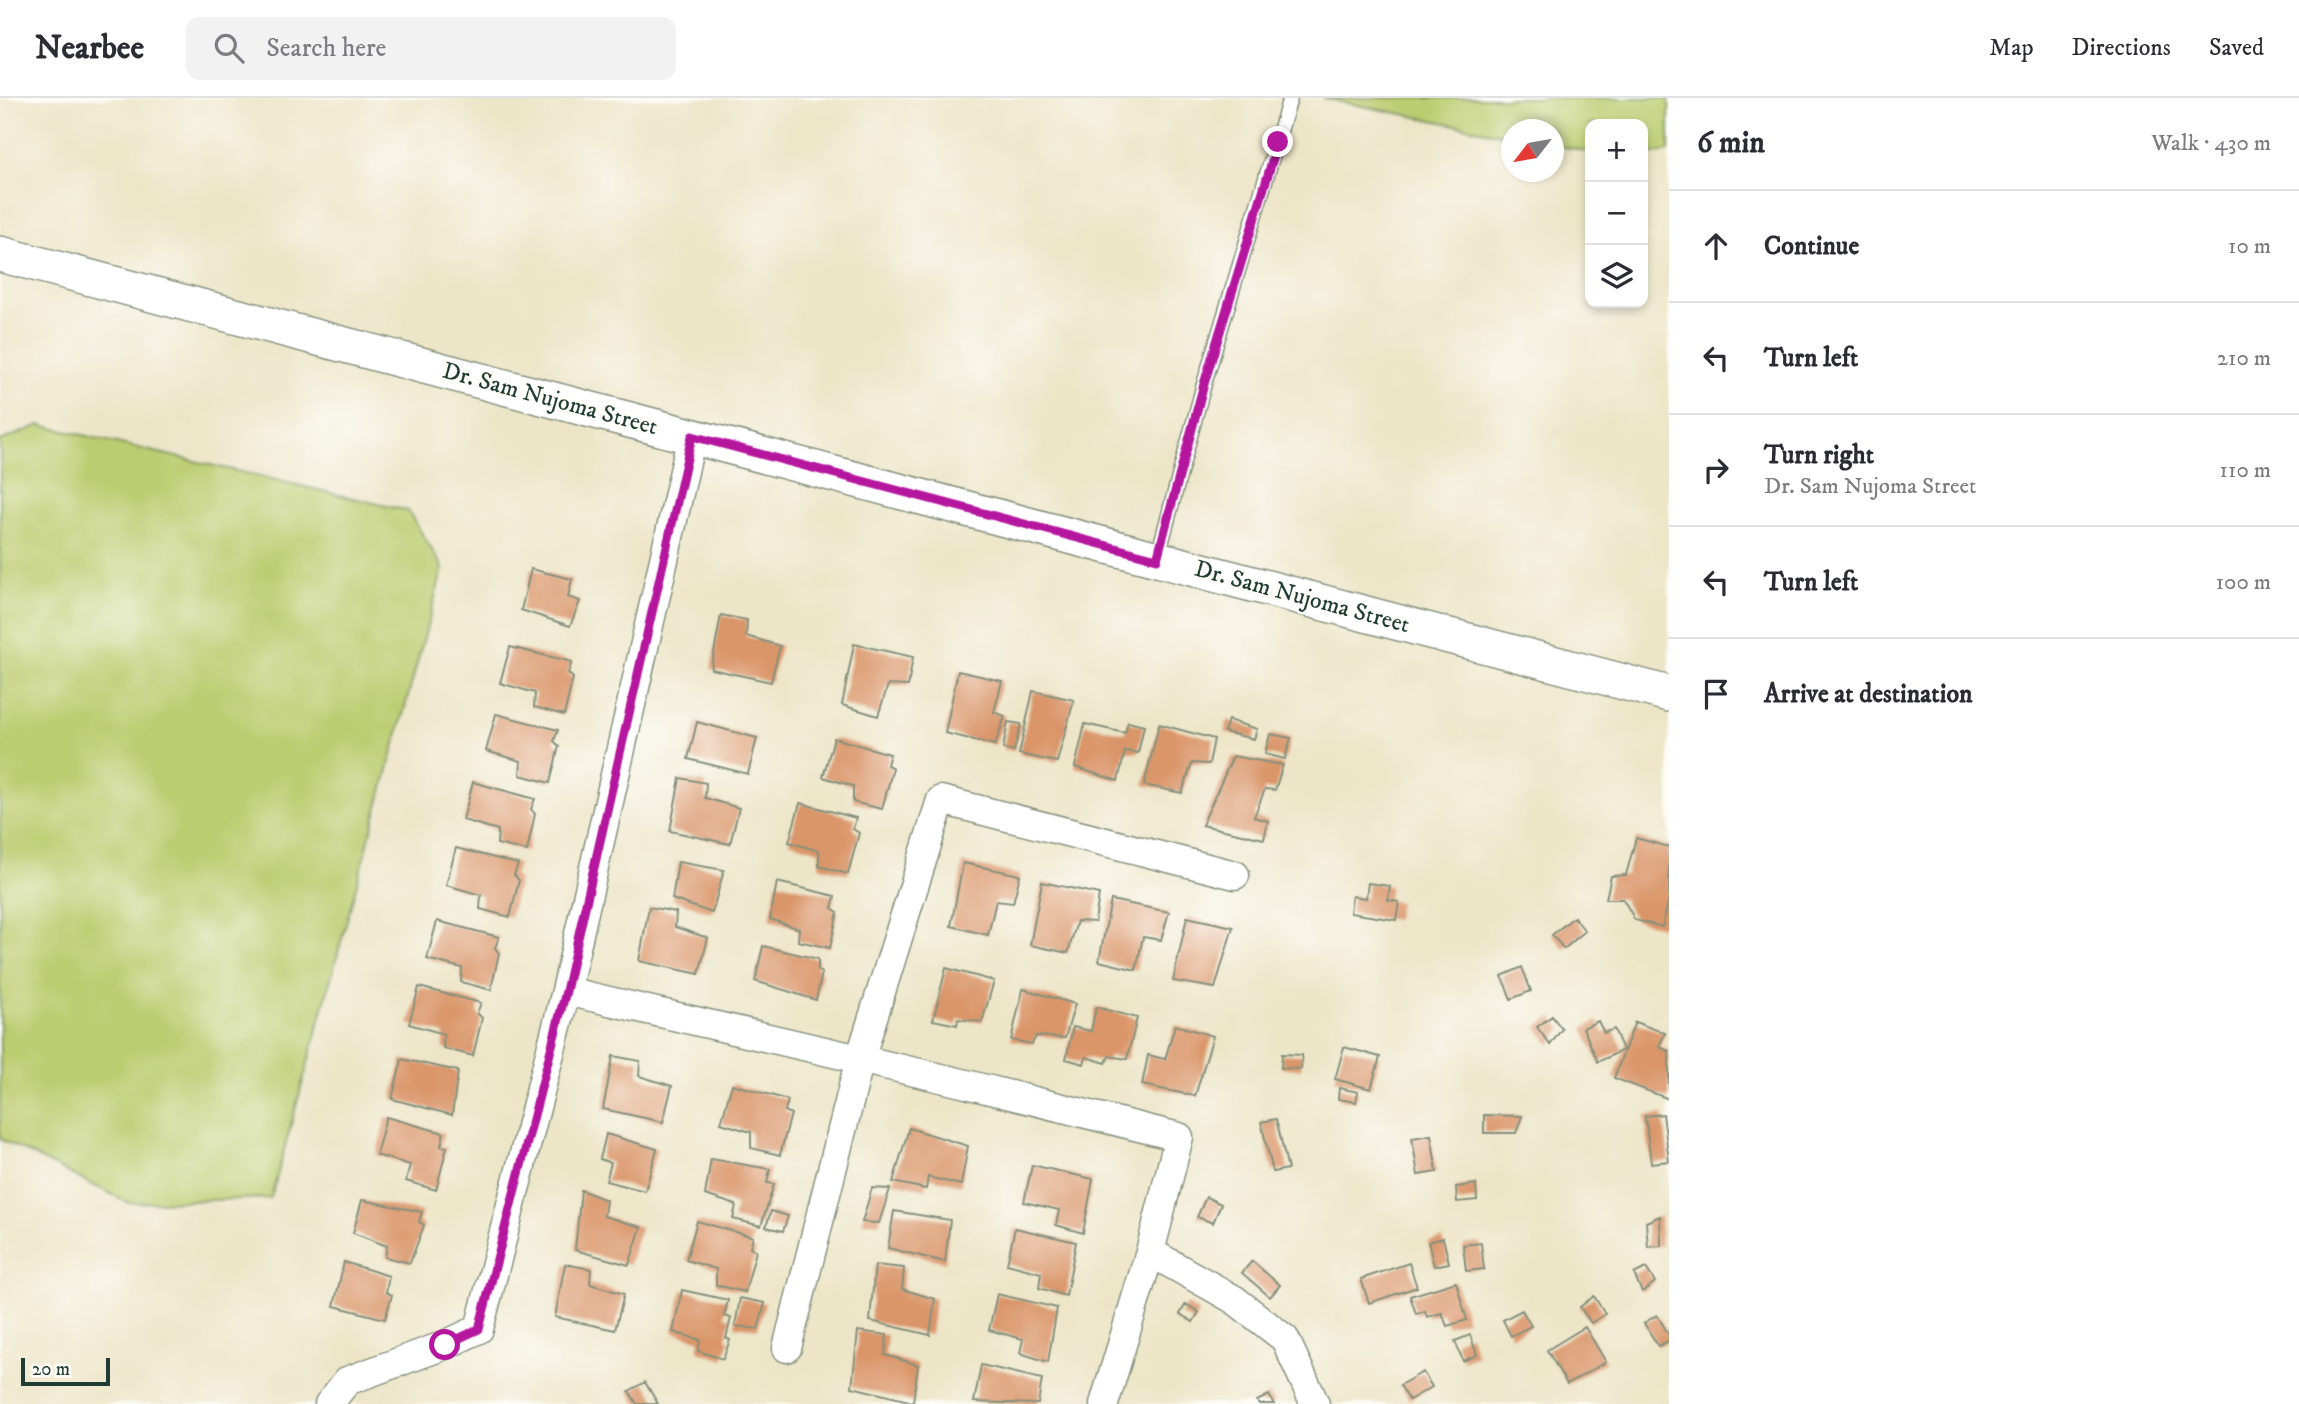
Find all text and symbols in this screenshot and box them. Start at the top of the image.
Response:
search box [186,17,676,80]
text: Nearbee [35,28,144,69]
icon: search [210,29,248,67]
text: Search here [266,32,386,65]
text: Map [1989,33,2034,63]
text: Directions [2072,33,2171,63]
text: Saved [2209,33,2264,63]
north arrow [1501,119,1564,182]
map controls [1585,119,1648,308]
button: + [1585,119,1648,182]
text: 6 min [1697,125,1765,162]
route end [1262,126,1293,157]
text: Walk · 430 m [2151,129,2271,158]
button: − [1585,182,1648,245]
icon: ahead [1697,227,1735,265]
text: Continue [1764,230,1859,263]
text: 10 m [2228,232,2271,261]
button: layers [1585,245,1648,308]
icon: left [1697,339,1735,377]
text: Turn left [1764,342,1858,375]
text: 210 m [2217,344,2271,373]
street label: Dr. Sam Nujoma Street [439,356,661,442]
text: Turn right [1764,439,1874,472]
icon: right [1697,451,1735,489]
text: 110 m [2220,456,2271,485]
text: Dr. Sam Nujoma Street [1764,472,1976,501]
street label: Dr. Sam Nujoma Street [1191,554,1413,640]
icon: left [1697,563,1735,601]
text: Turn left [1764,566,1858,599]
text: 100 m [2216,568,2271,597]
icon: arrive [1697,675,1735,713]
text: Arrive at destination [1764,678,1973,711]
route start [429,1329,460,1360]
scale bar [21,1355,110,1387]
text: 20 m [32,1358,70,1381]

